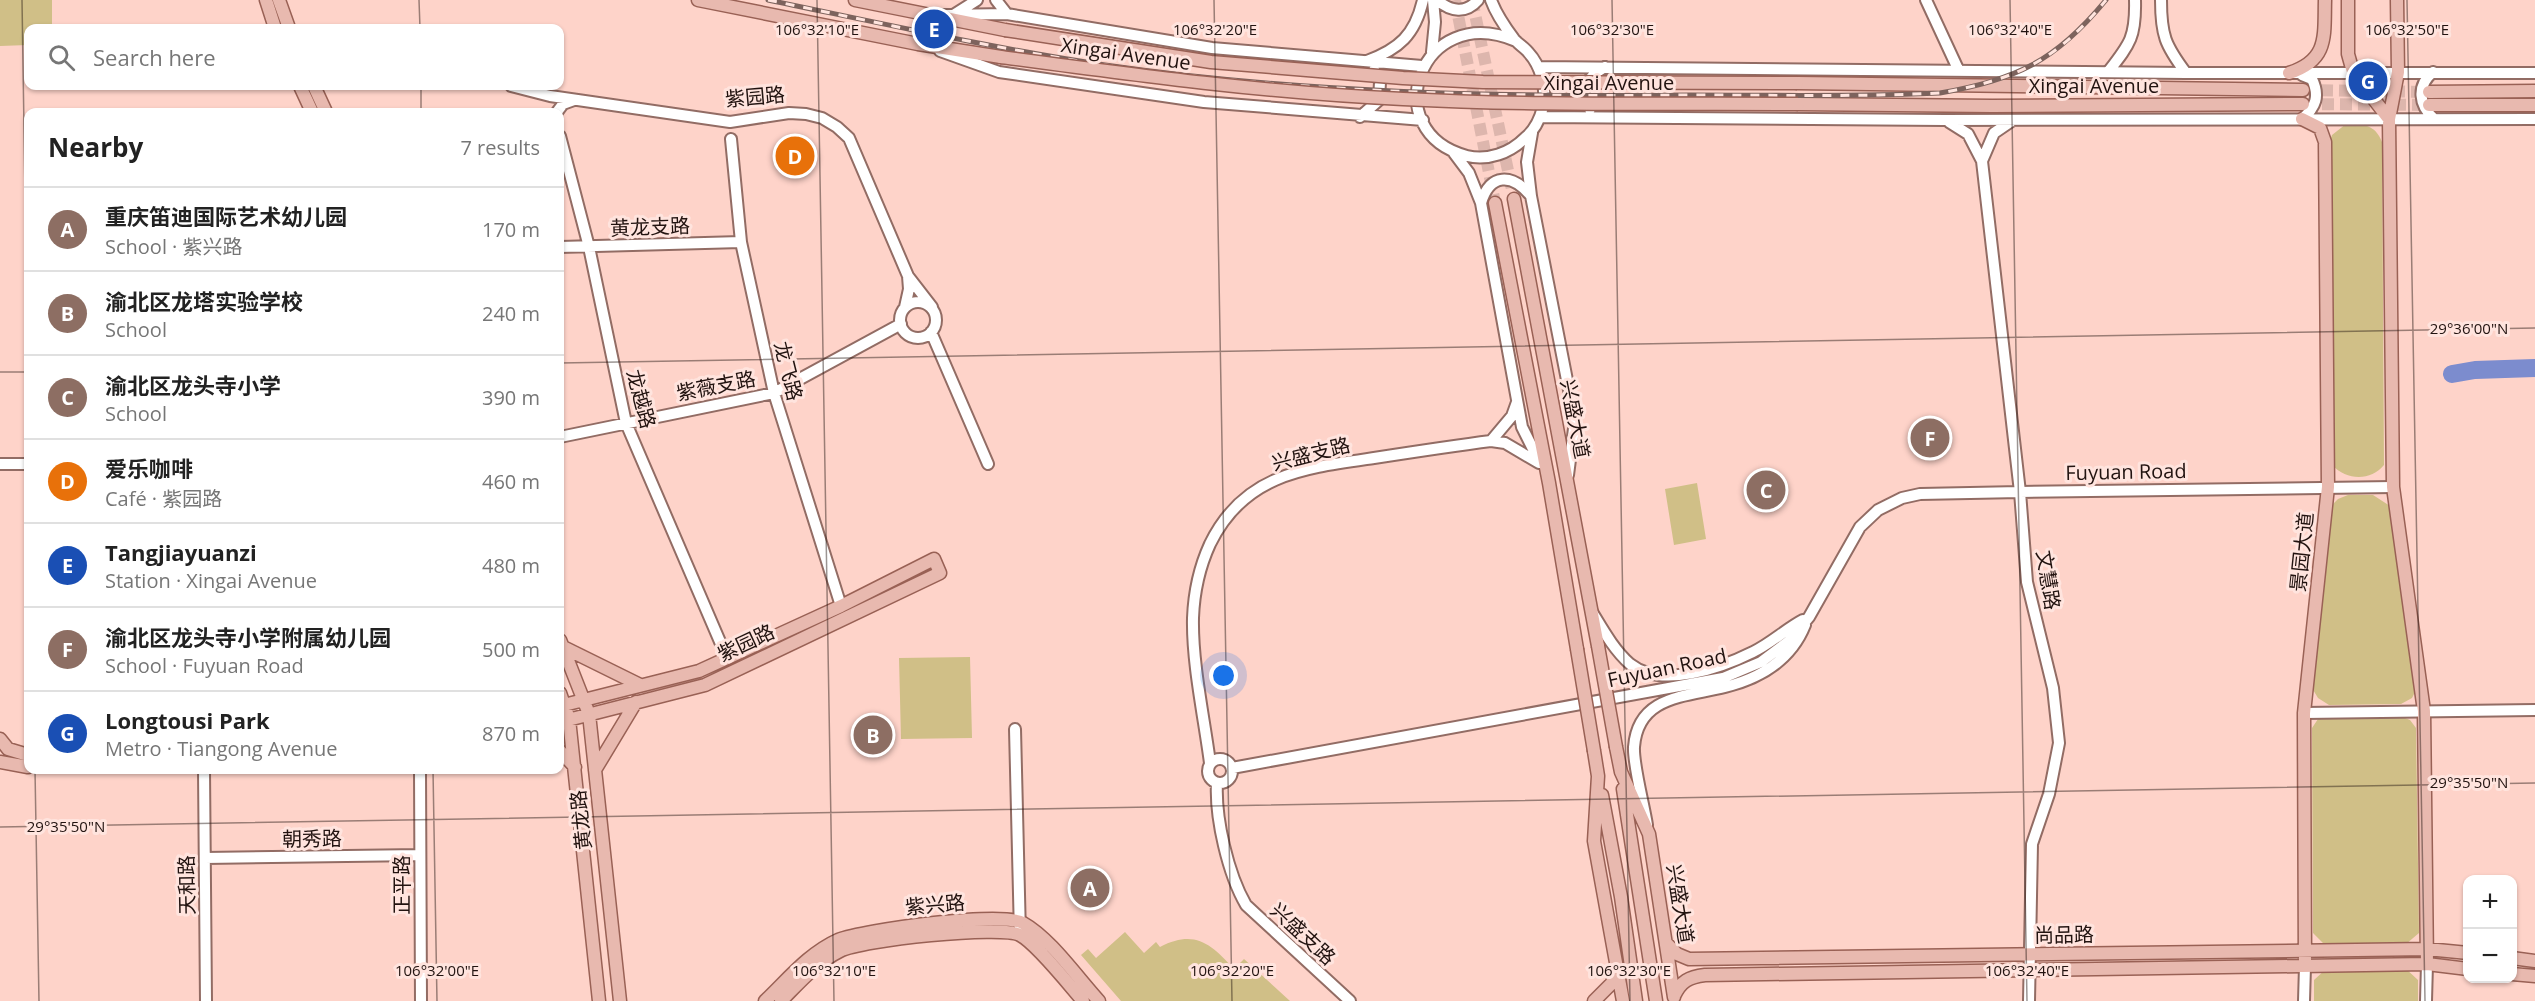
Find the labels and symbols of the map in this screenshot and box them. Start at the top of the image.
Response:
pin: E [914,6,954,51]
text: 106°32'10"E [775,19,859,39]
text: 106°32'20"E [1173,19,1257,39]
text: 106°32'30"E [1570,19,1654,39]
text: 106°32'40"E [1968,19,2052,39]
text: 106°32'50"E [2365,19,2449,39]
street label: Xingai Avenue [1059,31,1193,76]
pin: G [2348,58,2388,104]
street label: Xingai Avenue [1544,69,1674,96]
street label: Xingai Avenue [2029,72,2159,99]
street label: 紫园路 [724,80,786,113]
pin: D [776,134,814,178]
street label: 黄龙支路 [610,212,690,241]
text: 29°36'00"N [2430,318,2508,338]
street label: 龙飞路 [768,339,809,403]
street label: 紫薇支路 [674,365,758,406]
street label: 龙越路 [621,366,662,431]
street label: 兴盛大道 [1555,377,1596,461]
pin: F [1910,416,1950,460]
street label: 兴盛支路 [1269,431,1353,476]
street label: Fuyuan Road [2065,457,2187,486]
pin: C [1746,468,1786,512]
street label: 景园大道 [2284,511,2319,593]
street label: 文慧路 [2030,548,2067,612]
street label: 紫园路 [713,618,779,667]
street label: Fuyuan Road [1605,642,1729,693]
your location [1209,661,1238,690]
pin: B [854,712,892,758]
text: 29°35'50"N [2430,772,2508,792]
street label: 黄龙路 [564,789,597,851]
text: 29°35'50"N [27,816,105,836]
street label: 朝秀路 [282,824,342,853]
street label: 天和路 [172,855,201,915]
street label: 正平路 [388,855,415,915]
street label: 兴盛大道 [1661,862,1700,946]
pin: A [1070,866,1110,910]
street label: 紫兴路 [904,888,966,921]
street label: 兴盛支路 [1265,896,1342,971]
street label: 尚品路 [2034,920,2094,949]
text: 106°32'00"E [395,960,479,980]
text: 106°32'10"E [792,960,876,980]
text: 106°32'20"E [1190,960,1274,980]
text: 106°32'30"E [1587,960,1671,980]
text: 106°32'40"E [1985,960,2069,980]

